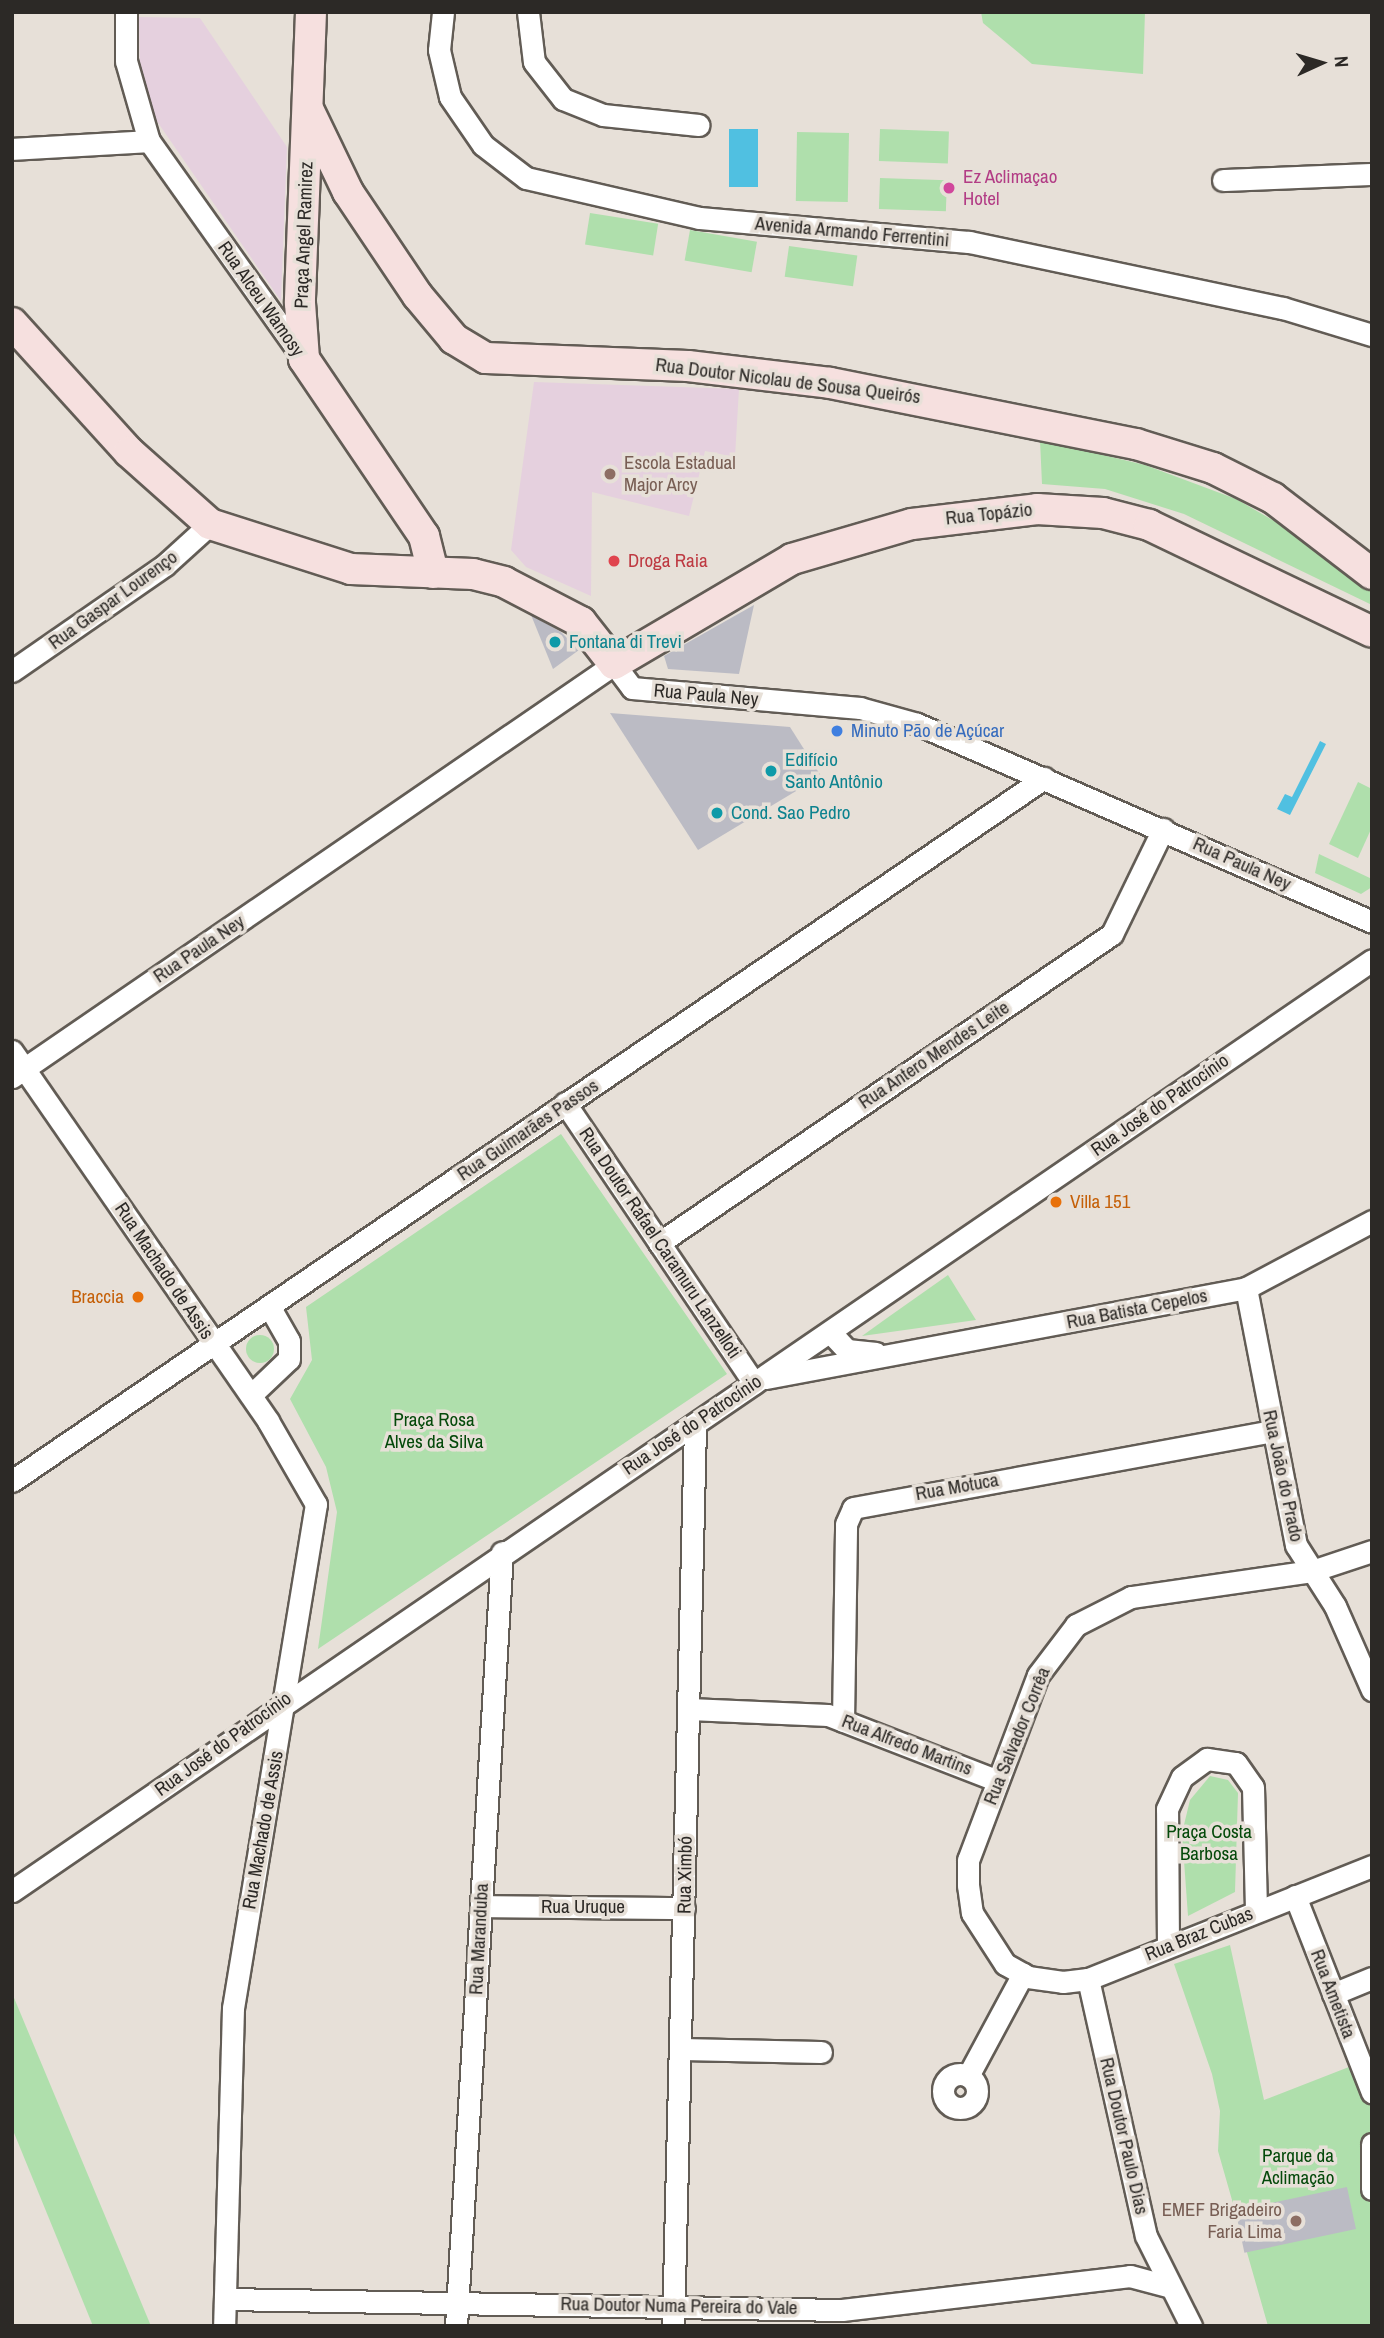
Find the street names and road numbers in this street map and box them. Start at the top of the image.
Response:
street label: Praça Angel Ramirez [290,161,318,309]
street label: Avenida Armando Ferrentini [754,212,950,252]
street label: Rua Alceu Wamosy [213,237,309,361]
street label: Rua Doutor Nicolau de Sousa Queirós [654,353,922,409]
street label: Rua Topázio [944,498,1034,530]
street label: Rua Gaspar Lourenço [44,546,182,654]
street label: Rua Paula Ney [653,679,759,711]
street label: Rua Paula Ney [1190,832,1294,896]
street label: Rua Paula Ney [149,910,249,988]
street label: Rua Antero Mendes Leite [854,996,1014,1114]
street label: Rua José do Patrocínio [1087,1049,1233,1161]
street label: Rua Guimarães Passos [453,1074,603,1186]
street label: Rua Doutor Rafael Caramuru Lanzelloti [574,1123,746,1363]
street label: Rua Machado de Assis [110,1198,218,1344]
street label: Rua Batista Cepelos [1065,1284,1209,1334]
street label: Rua José do Patrocínio [618,1370,766,1480]
street label: Rua João do Prado [1258,1408,1308,1544]
street label: Rua Motuca [914,1468,1000,1506]
street label: Rua Salvador Corrêa [979,1664,1055,1808]
street label: Rua José do Patrocínio [150,1687,296,1801]
street label: Rua Alfredo Martins [838,1710,976,1780]
street label: Rua Machado de Assis [238,1749,288,1911]
street label: Rua Ximbó [673,1836,697,1914]
street label: Rua Maranduba [465,1883,493,1995]
street label: Rua Uruque [541,1896,625,1918]
street label: Rua Braz Cubas [1142,1902,1256,1966]
street label: Rua Ametista [1305,1946,1361,2042]
street label: Rua Doutor Paulo Dias [1095,2055,1153,2217]
street label: Rua Doutor Numa Pereira do Vale [560,2293,798,2319]

